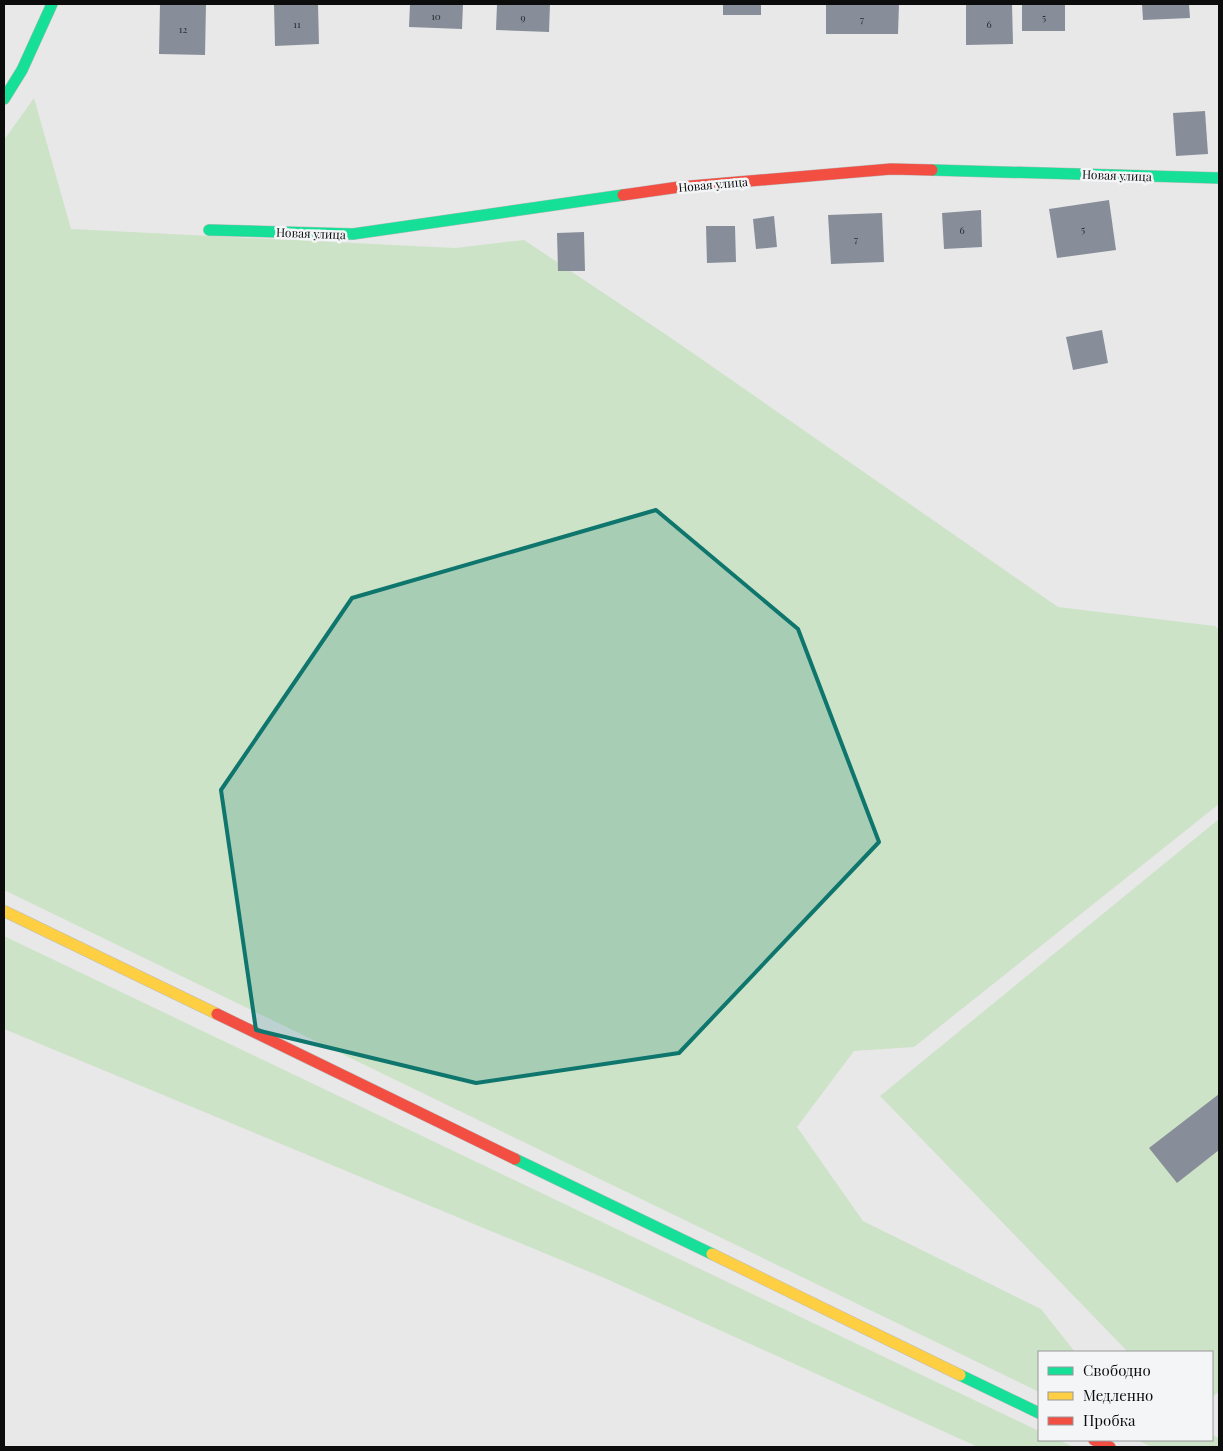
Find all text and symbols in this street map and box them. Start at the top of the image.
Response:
house number: 10 [431,9,441,23]
house number: 9 [520,10,526,24]
house number: 5 [1042,10,1046,24]
house number: 7 [860,12,864,26]
house number: 11 [293,17,301,31]
house number: 6 [986,17,992,31]
house number: 12 [179,22,187,36]
street label: Новая улица [1082,166,1152,184]
street label: Новая улица [678,173,748,195]
house number: 5 [1081,222,1085,236]
house number: 6 [959,223,965,237]
street label: Новая улица [276,224,346,242]
house number: 7 [854,232,858,246]
legend [1038,1351,1213,1441]
text: Свободно [1083,1360,1151,1380]
text: Медленно [1083,1385,1153,1405]
text: Пробка [1083,1410,1136,1430]

